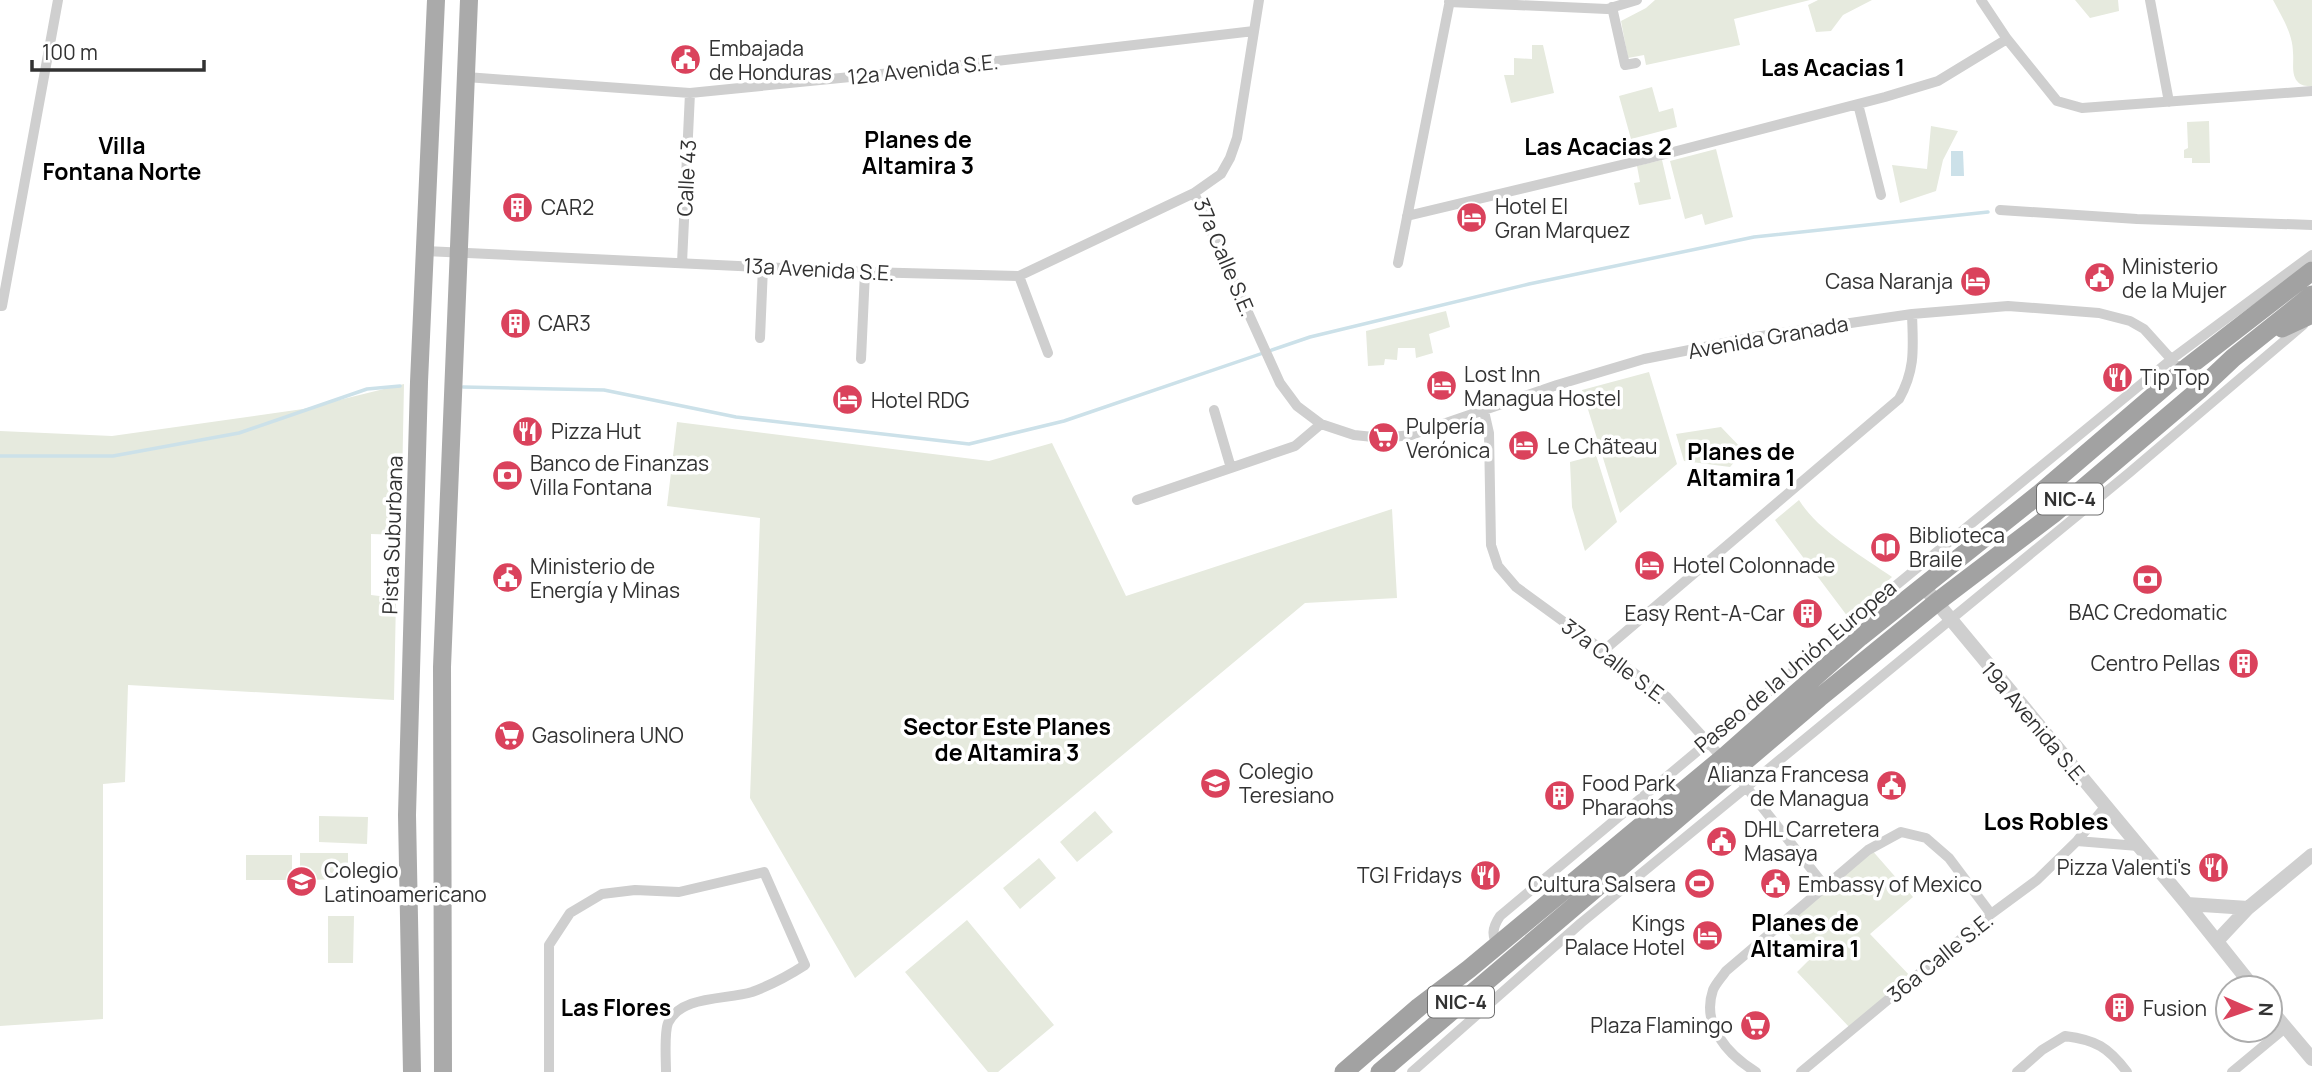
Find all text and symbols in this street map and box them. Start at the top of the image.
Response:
scale bar [32,28,203,72]
place label: Embajada de Honduras [709,34,832,86]
text: 100 m [42,38,98,66]
public building icon: Embajada de Honduras [669,43,703,77]
street label: 12a Avenida S.E. [846,47,1000,91]
district label: Las Acacias 1 [1761,51,1905,83]
district label: Planes de Altamira 3 [862,123,974,181]
district label: Villa Fontana Norte [43,129,202,187]
district label: Las Acacias 2 [1524,130,1672,162]
street label: Calle 43 [670,139,702,217]
building icon: CAR2 [501,190,535,224]
place label: Hotel El Gran Marquez [1495,192,1631,244]
place label: CAR2 [541,193,594,221]
street label: 37a Calle S.E. [1187,194,1263,320]
hotel icon: Hotel El Gran Marquez [1455,201,1489,235]
street label: 13a Avenida S.E. [743,251,895,287]
place label: Ministerio de la Mujer [2122,252,2227,304]
public building icon: Ministerio de la Mujer [2082,261,2116,295]
hotel icon: Casa Naranja [1959,264,1993,298]
place label: Casa Naranja [1825,267,1953,295]
building icon: CAR3 [498,306,532,340]
place label: CAR3 [538,309,591,337]
street label: Avenida Granada [1686,309,1850,365]
place label: Lost Inn Managua Hostel [1464,360,1621,412]
restaurant icon: Tip Top [2100,360,2134,394]
place label: Tip Top [2140,363,2210,391]
hotel icon: Lost Inn Managua Hostel [1424,369,1458,403]
hotel icon: Hotel RDG [831,383,865,417]
place label: Hotel RDG [871,386,970,414]
place label: Pulpería Verónica [1406,412,1490,464]
restaurant icon: Pizza Hut [511,414,545,448]
place label: Pizza Hut [551,417,641,445]
supermarket icon: Pulpería Verónica [1366,421,1400,455]
hotel icon: Le Chãteau [1507,429,1541,463]
place label: Le Chãteau [1547,432,1658,460]
district label: Planes de Altamira 1 [1686,435,1796,493]
place label: Banco de Finanzas Villa Fontana [530,449,709,501]
street label: Pista Suburbana [375,455,409,615]
bank icon: Banco de Finanzas Villa Fontana [490,458,524,492]
road number: NIC-4 [2037,484,2103,514]
place label: Biblioteca Braile [1909,521,2005,573]
library icon: Biblioteca Braile [1869,530,1903,564]
hotel icon: Hotel Colonnade [1633,548,1667,582]
place label: Hotel Colonnade [1673,551,1835,579]
place label: Ministerio de Energía y Minas [530,552,680,604]
public building icon: Ministerio de Energía y Minas [490,561,524,595]
bank icon: BAC Credomatic [2131,563,2165,597]
street label: Paseo de la Unión Europea [1688,573,1902,759]
building icon: Easy Rent-A-Car [1791,596,1825,630]
place label: BAC Credomatic [2069,598,2227,626]
place label: Easy Rent-A-Car [1625,599,1785,627]
street label: 37a Calle S.E. [1556,612,1674,710]
building icon: Centro Pellas [2226,646,2260,680]
place label: Centro Pellas [2091,649,2220,677]
street label: 19a Avenida S.E. [1975,656,2095,790]
district label: Sector Este Planes de Altamira 3 [903,710,1111,768]
supermarket icon: Gasolinera UNO [492,718,526,752]
place label: Gasolinera UNO [532,721,684,749]
place label: Colegio Teresiano [1239,757,1334,809]
place label: Alianza Francesa de Managua [1707,760,1869,812]
school or university icon: Colegio Teresiano [1199,766,1233,800]
place label: Food Park Pharaohs [1582,769,1676,821]
public building icon: Alianza Francesa de Managua [1875,769,1909,803]
building icon: Food Park Pharaohs [1542,778,1576,812]
district label: Los Robles [1984,804,2108,837]
place label: DHL Carretera Masaya [1744,815,1879,867]
public building icon: DHL Carretera Masaya [1704,824,1738,858]
restaurant icon: Pizza Valenti's [2197,850,2231,884]
place label: Pizza Valenti's [2057,853,2191,881]
place label: Colegio Latinoamericano [324,856,487,908]
restaurant icon: TGI Fridays [1468,858,1502,892]
place label: TGI Fridays [1357,861,1462,889]
school or university icon: Colegio Latinoamericano [284,865,318,899]
sports icon: Cultura Salsera [1682,867,1716,901]
public building icon: Embassy of Mexico [1758,867,1792,901]
place label: Cultura Salsera [1528,870,1676,898]
place label: Embassy of Mexico [1798,870,1982,898]
district label: Planes de Altamira 1 [1750,906,1860,964]
street label: 36a Calle S.E. [1881,906,1999,1008]
place label: Kings Palace Hotel [1565,909,1685,961]
hotel icon: Kings Palace Hotel [1691,918,1725,952]
north arrow [2214,974,2284,1044]
road number: NIC-4 [1428,986,1494,1018]
district label: Las Flores [561,991,671,1023]
building icon: Fusion [2103,991,2137,1025]
place label: Fusion [2143,994,2207,1022]
text: N [2253,1002,2279,1017]
supermarket icon: Plaza Flamingo [1739,1008,1773,1042]
place label: Plaza Flamingo [1590,1011,1733,1039]

